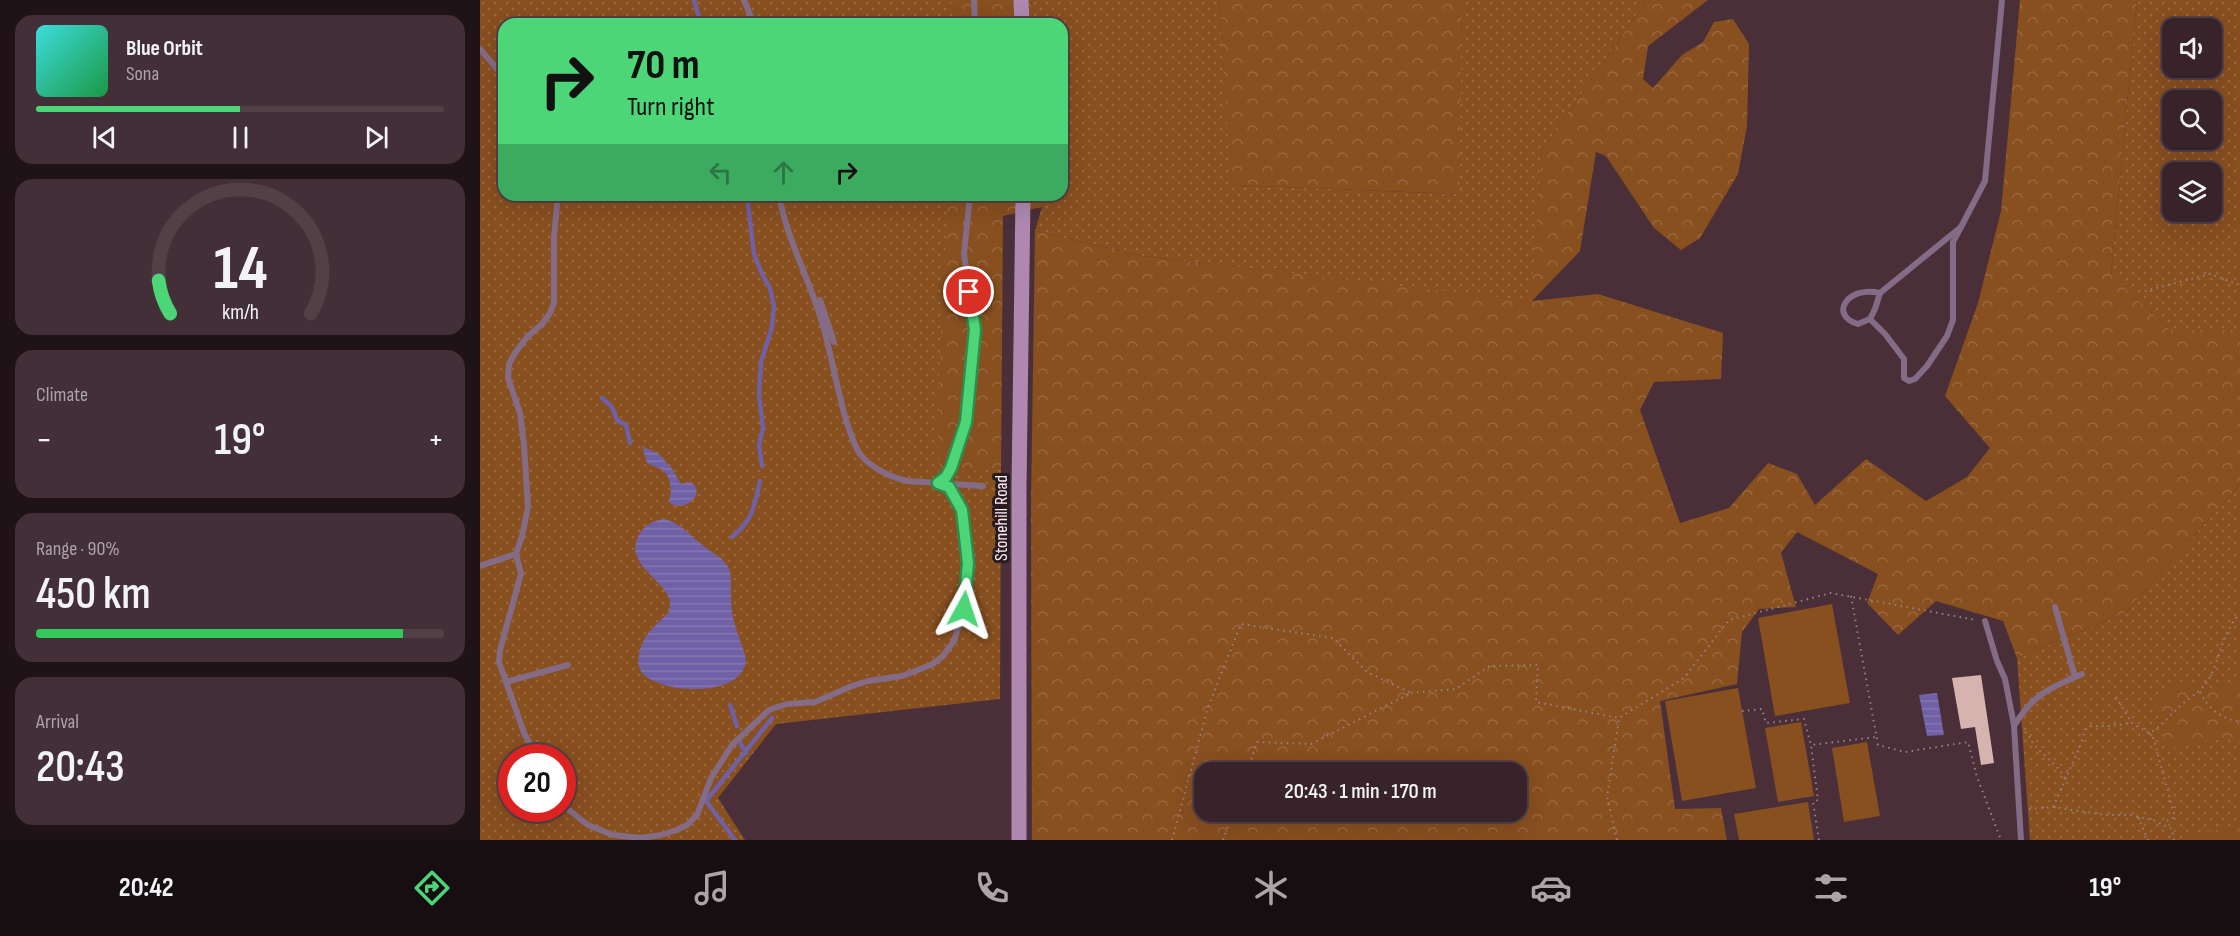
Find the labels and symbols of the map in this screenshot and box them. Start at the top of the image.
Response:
pin [943,266,994,317]
street label: Stonehill Road [991,475,1012,561]
position arrow [932,577,996,641]
speed limit sign: 20 [498,744,576,822]

